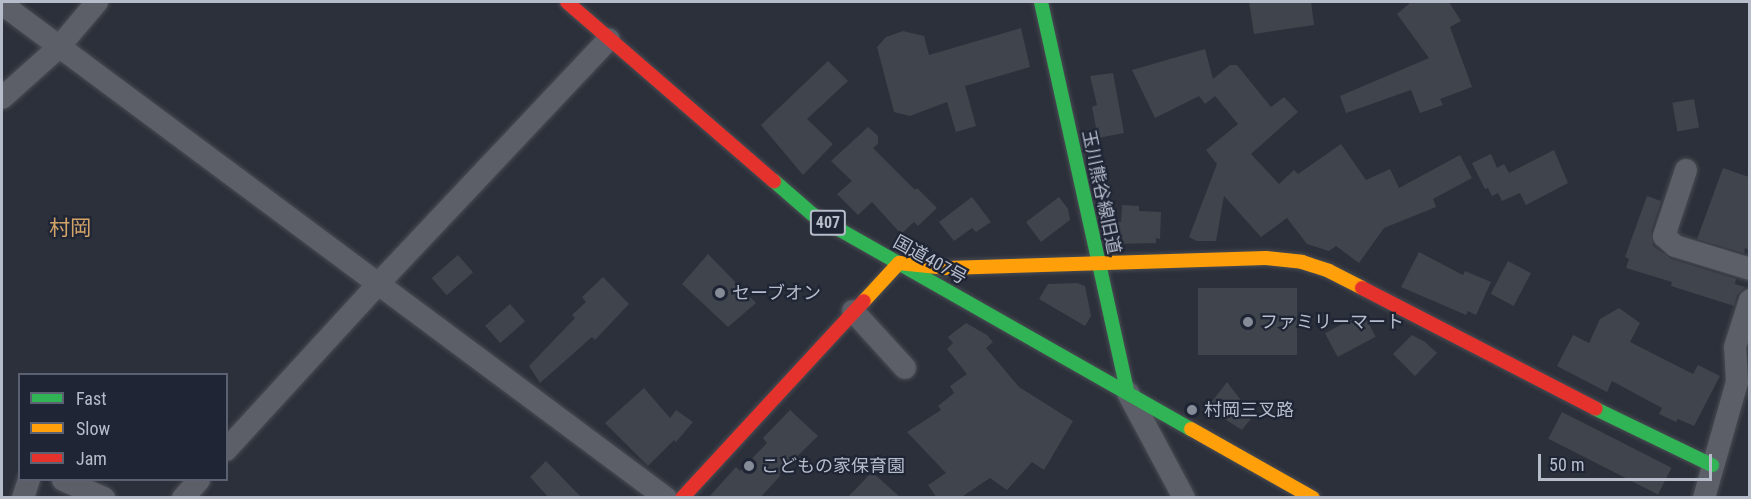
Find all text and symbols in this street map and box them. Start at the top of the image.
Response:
street label: 玉川熊谷線旧道 [1077,128,1125,256]
road number: 407 [808,210,848,236]
district label: 村岡 [49,215,91,241]
street label: 国道407号 [889,231,971,289]
place label: セーブオン [732,282,822,304]
marker: セーブオン [713,286,727,300]
place label: ファミリーマート [1260,311,1404,333]
marker: ファミリーマート [1241,315,1255,329]
legend [18,373,228,481]
text: Fast [76,388,107,409]
place label: 村岡三叉路 [1204,399,1294,421]
marker: 村岡三叉路 [1185,403,1199,417]
text: Slow [76,418,110,439]
scale bar [1541,442,1715,480]
text: Jam [76,448,107,469]
text: 50 m [1549,454,1584,475]
place label: こどもの家保育園 [761,455,905,477]
marker: こどもの家保育園 [742,459,756,473]

